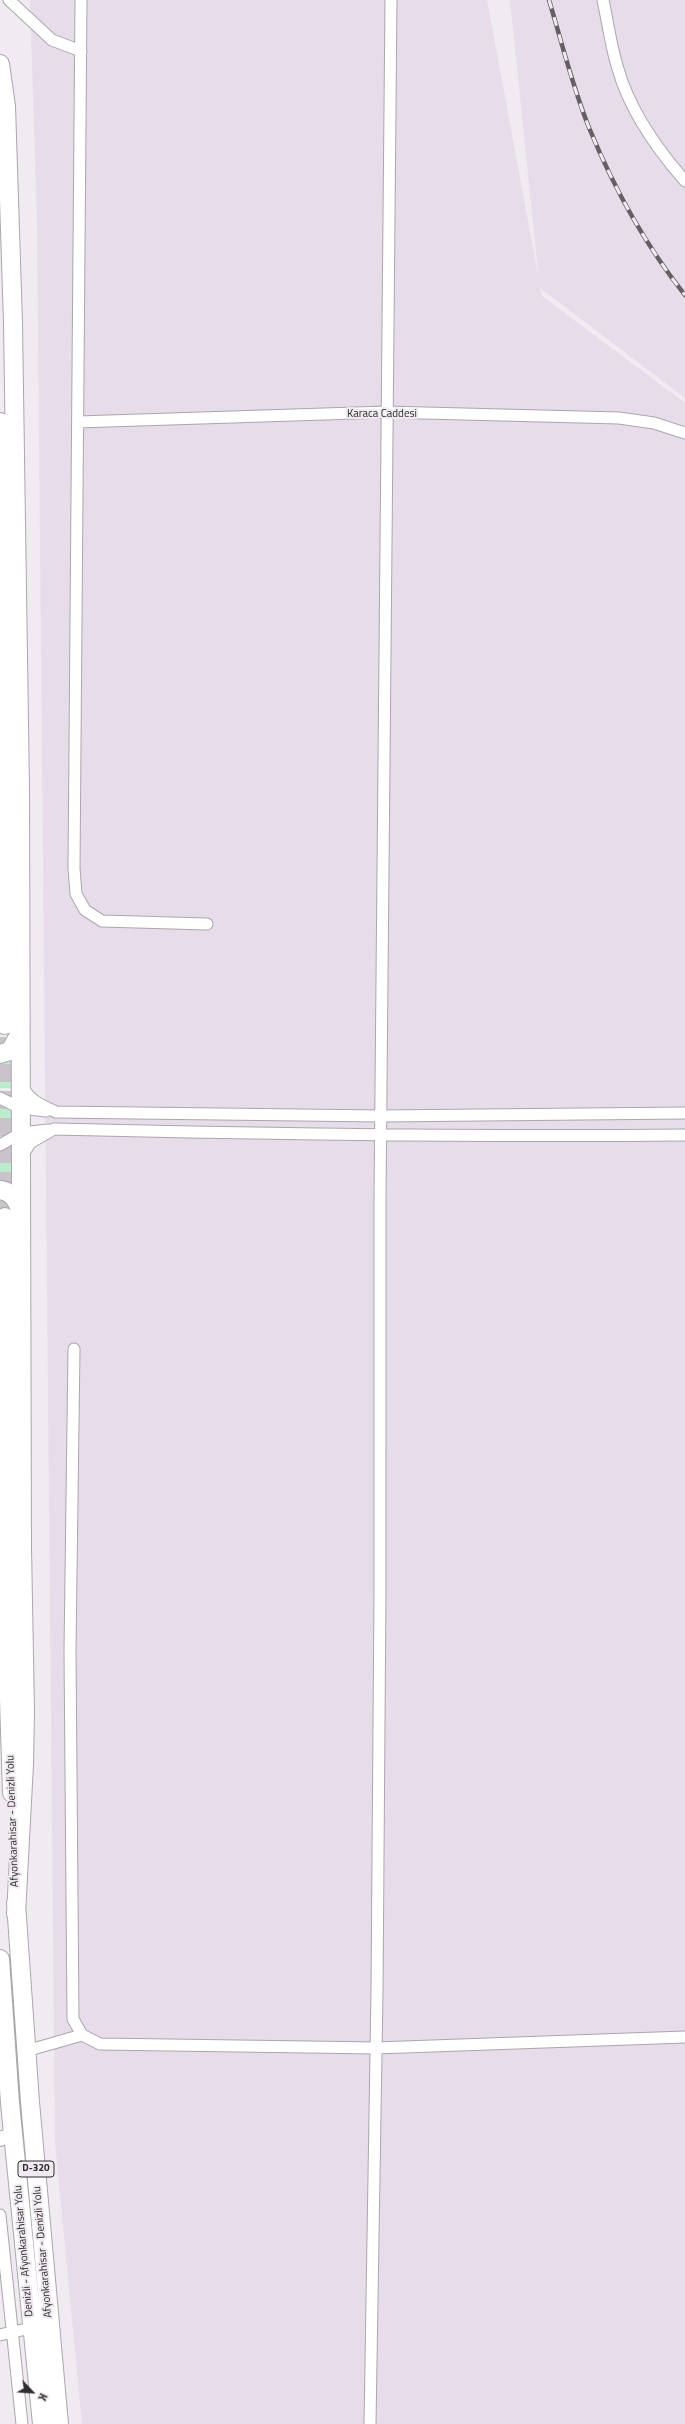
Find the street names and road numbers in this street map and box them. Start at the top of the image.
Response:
street label: Karaca Caddesi [347,407,417,421]
street label: Afyonkarahisar - Denizli Yolu [4,1755,22,1887]
road number: D-320 [18,2161,54,2177]
street label: Denizli - Afyonkarahisar Yolu [12,2185,36,2317]
street label: Afyonkarahisar - Denizli Yolu [31,2186,55,2318]

